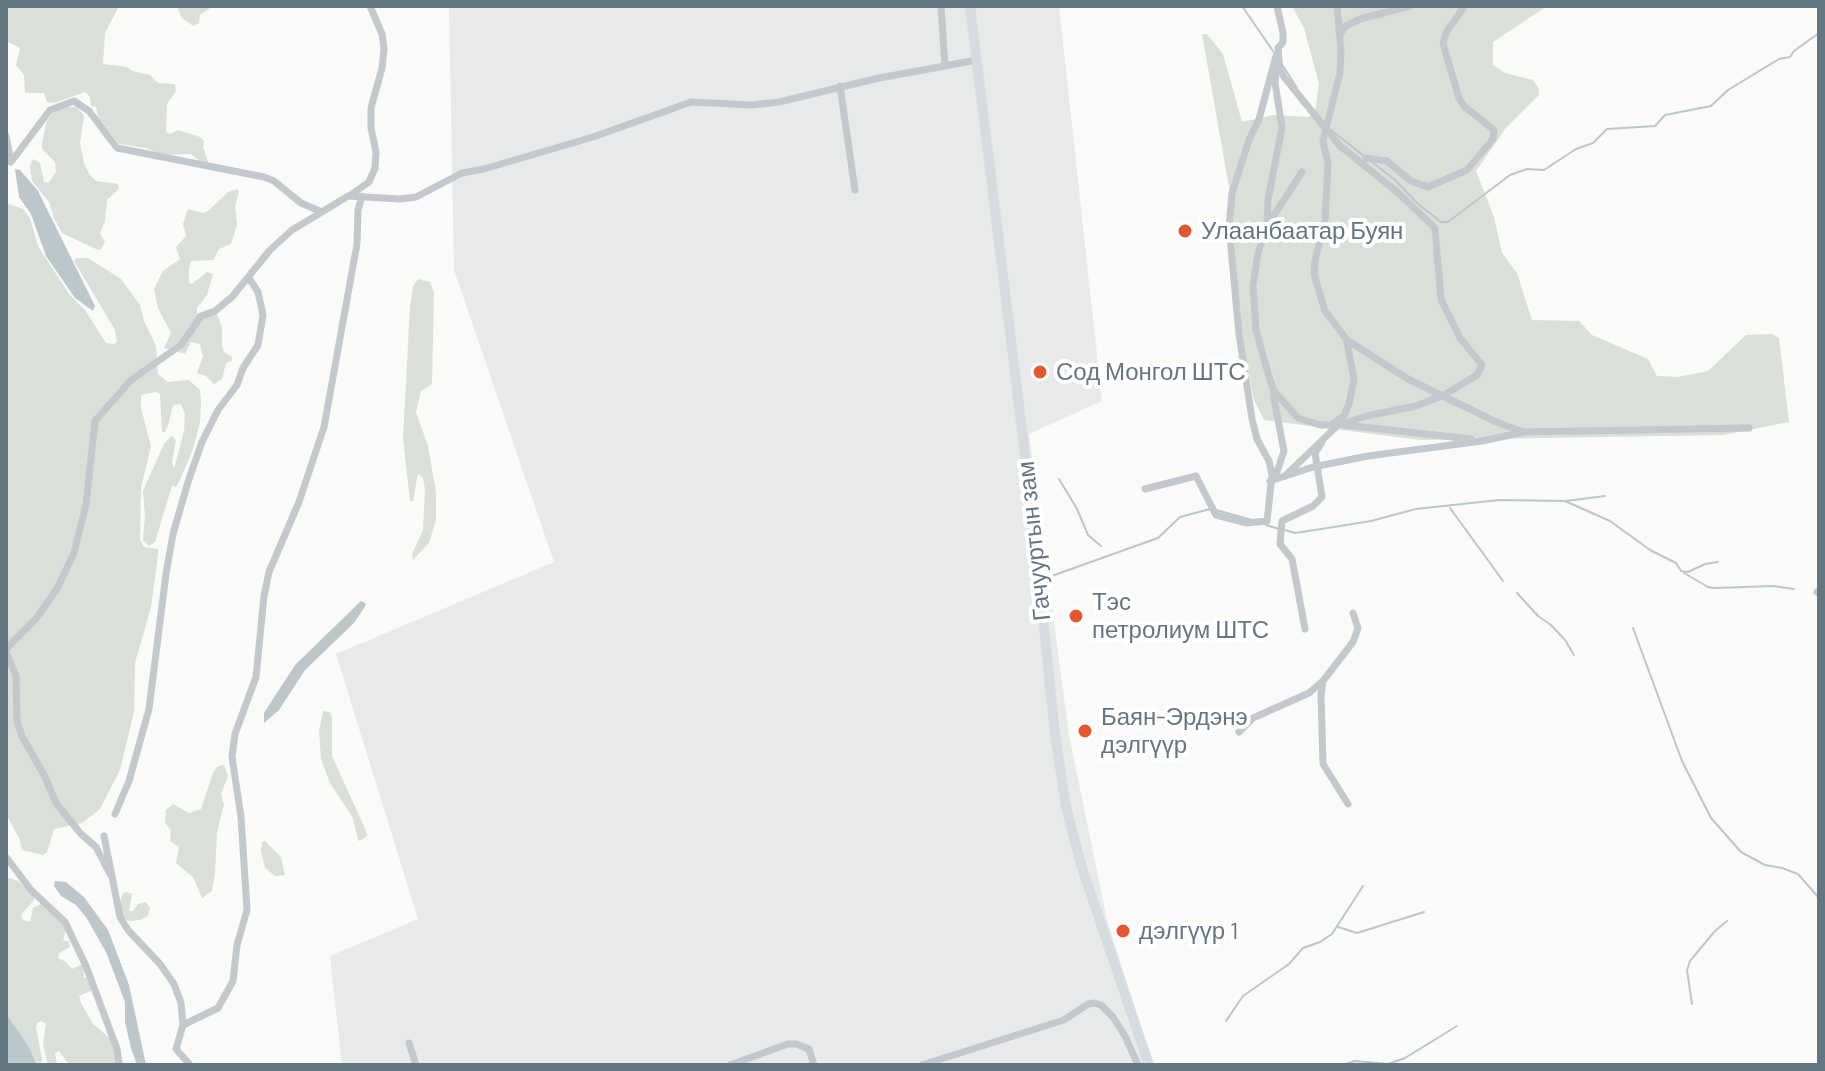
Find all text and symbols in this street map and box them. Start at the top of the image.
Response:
place label: Улаанбаатар Буян [1201,217,1403,245]
marker: Улаанбаатар Буян [1176,222,1194,240]
place label: Сод Монгол ШТС [1056,358,1246,386]
marker: Сод Монгол ШТС [1031,363,1049,381]
street label: Гачууртын зам [1011,460,1057,622]
place label: Тэс петролиум ШТС [1092,588,1269,644]
marker: Тэс петролиум ШТС [1067,607,1085,625]
place label: Баян-Эрдэнэ дэлгүүр [1101,703,1248,759]
marker: Баян-Эрдэнэ дэлгүүр [1076,722,1094,740]
place label: дэлгүүр 1 [1139,917,1238,945]
marker: дэлгүүр 1 [1114,922,1132,940]

